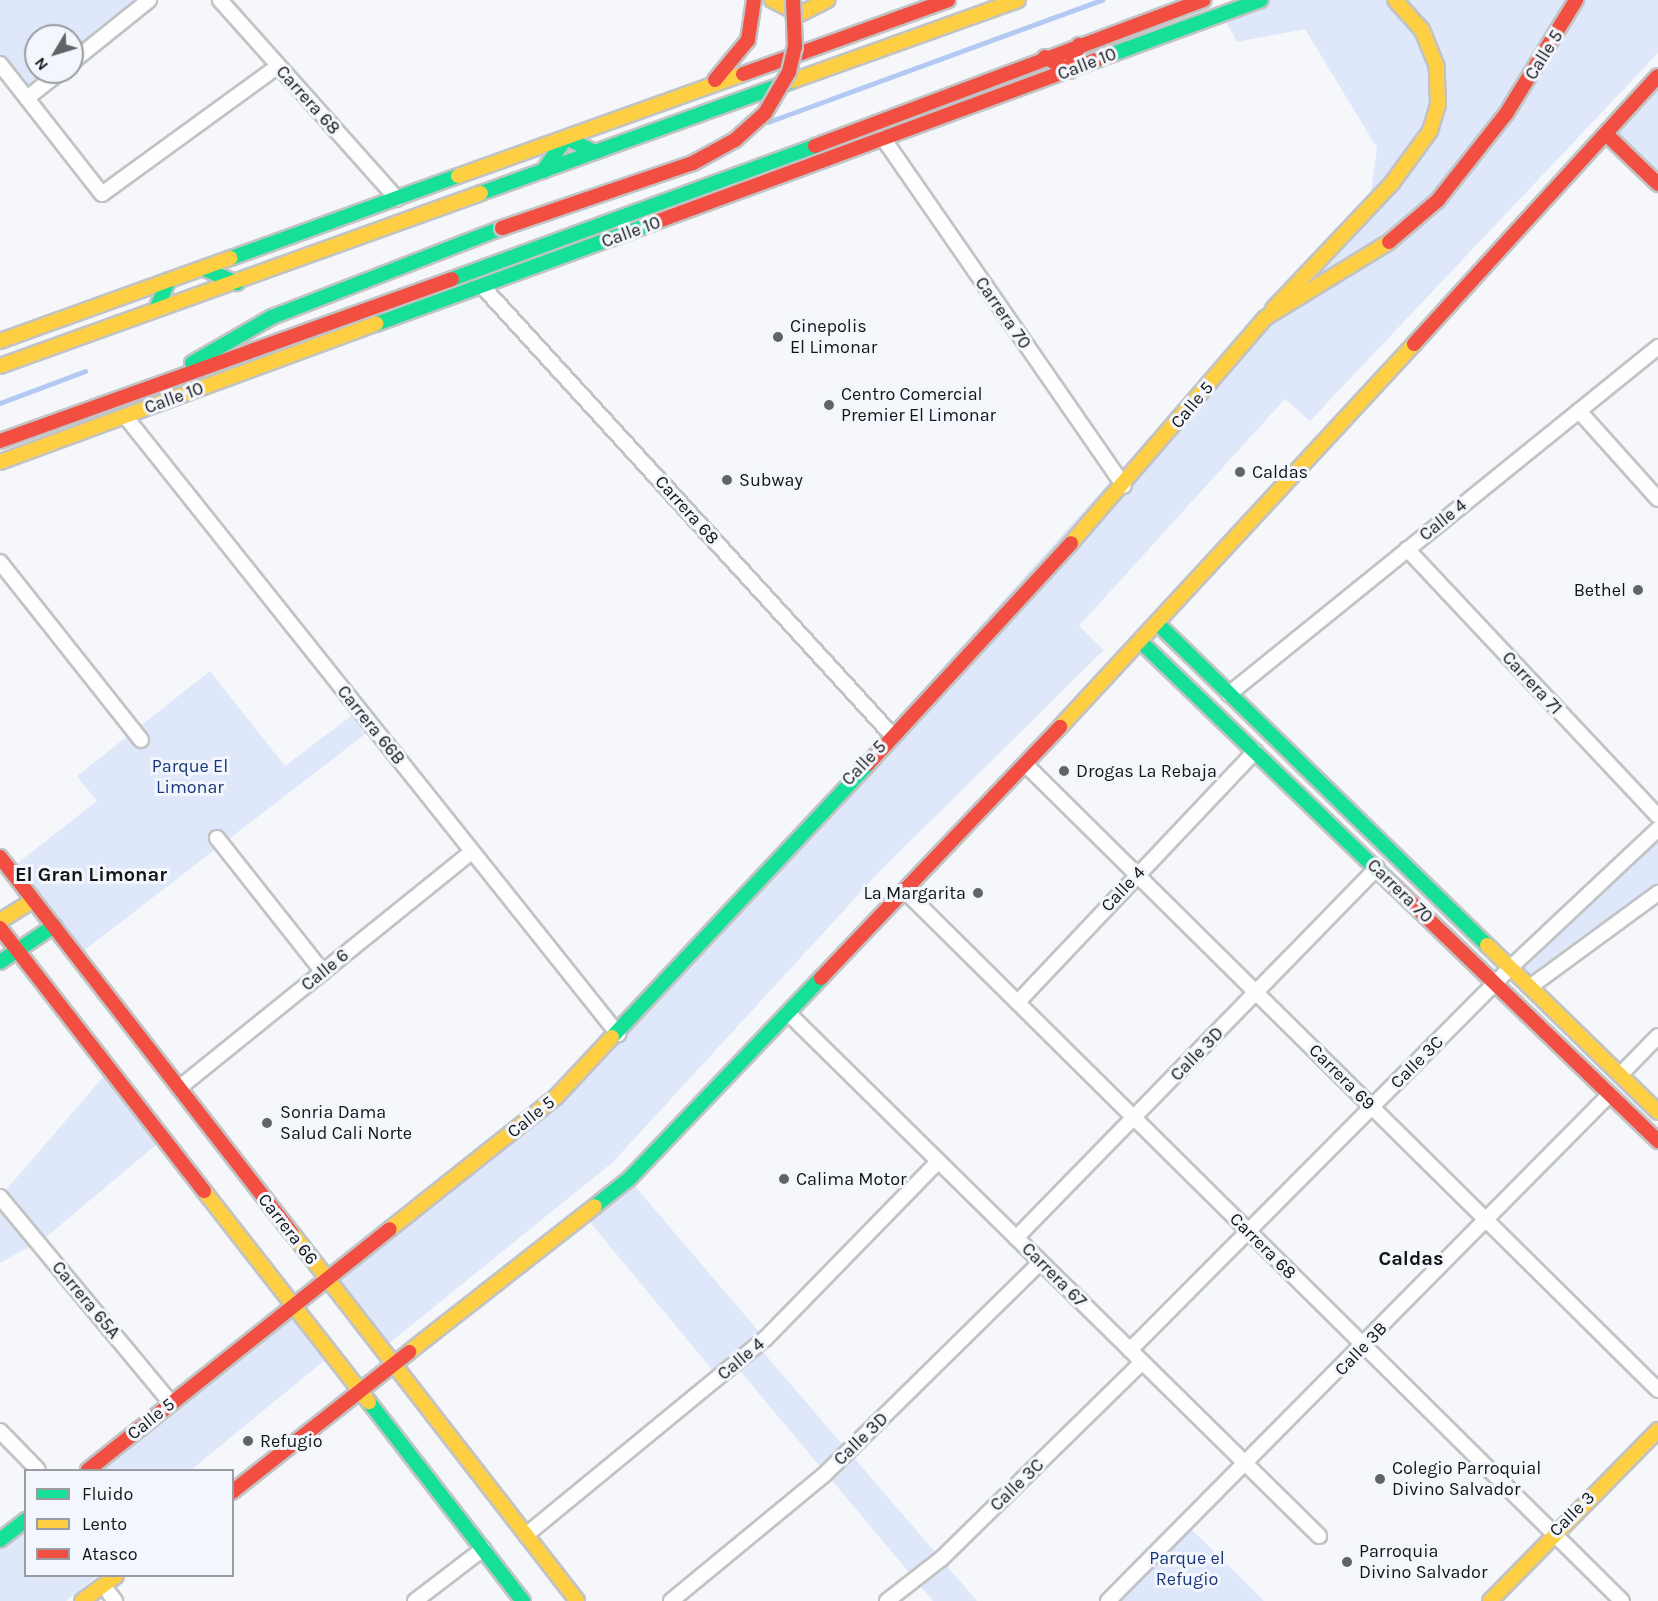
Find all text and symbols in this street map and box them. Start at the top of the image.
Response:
north arrow [24,24,84,84]
street label: Calle 5 [1520,26,1568,84]
street label: Calle 10 [1055,43,1119,85]
text: N [30,54,52,75]
street label: Carrera 68 [271,61,345,139]
street label: Calle 10 [599,211,663,253]
street label: Carrera 70 [970,273,1036,353]
place label: Cinepolis El Limonar [790,316,877,358]
marker: Cinepolis El Limonar [771,330,785,344]
street label: Calle 10 [142,377,206,419]
street label: Calle 5 [1166,377,1218,433]
place label: Centro Comercial Premier El Limonar [841,384,996,426]
marker: Centro Comercial Premier El Limonar [822,398,836,412]
place label: Caldas [1252,461,1308,483]
marker: Caldas [1233,465,1247,479]
place label: Subway [739,469,803,491]
street label: Carrera 68 [650,471,724,549]
marker: Subway [720,473,734,487]
street label: Calle 4 [1415,494,1471,546]
place label: Bethel [1574,579,1626,601]
marker: Bethel [1631,583,1645,597]
street label: Carrera 71 [1497,647,1567,719]
street label: Carrera 66B [332,681,410,769]
street label: Calle 5 [837,736,891,790]
park label: Parque El Limonar [152,756,228,798]
place label: Drogas La Rebaja [1076,760,1217,782]
marker: Drogas La Rebaja [1057,764,1071,778]
street label: Carrera 70 [1363,854,1437,928]
district label: El Gran Limonar [15,862,167,886]
street label: Calle 4 [1096,862,1150,916]
place label: La Margarita [863,882,966,904]
marker: La Margarita [971,886,985,900]
street label: Calle 6 [297,944,353,996]
street label: Calle 3D [1166,1022,1228,1086]
street label: Calle 3C [1386,1031,1448,1093]
street label: Carrera 69 [1304,1039,1380,1115]
street label: Calle 5 [503,1091,559,1143]
place label: Sonria Dama Salud Cali Norte [280,1102,412,1144]
marker: Sonria Dama Salud Cali Norte [258,1114,276,1132]
place label: Calima Motor [796,1168,907,1190]
marker: Calima Motor [777,1172,791,1186]
street label: Carrera 66 [253,1189,323,1269]
street label: Carrera 68 [1225,1208,1301,1284]
street label: Carrera 67 [1017,1238,1091,1312]
district label: Caldas [1379,1246,1443,1270]
street label: Carrera 65A [47,1257,125,1343]
street label: Calle 3B [1330,1318,1392,1380]
street label: Calle 4 [713,1333,769,1385]
street label: Calle 5 [123,1393,179,1445]
street label: Calle 3D [829,1408,893,1470]
place label: Refugio [260,1430,323,1452]
marker: Refugio [241,1434,255,1448]
street label: Calle 3C [986,1454,1048,1516]
place label: Colegio Parroquial Divino Salvador [1392,1458,1541,1500]
legend [24,1469,234,1577]
marker: Colegio Parroquial Divino Salvador [1373,1472,1387,1486]
text: Fluido [82,1483,133,1505]
street label: Calle 3 [1545,1487,1599,1541]
text: Lento [82,1513,127,1535]
place label: Parroquia Divino Salvador [1359,1541,1487,1584]
text: Atasco [82,1543,138,1565]
park label: Parque el Refugio [1149,1548,1225,1590]
marker: Parroquia Divino Salvador [1340,1555,1354,1569]

